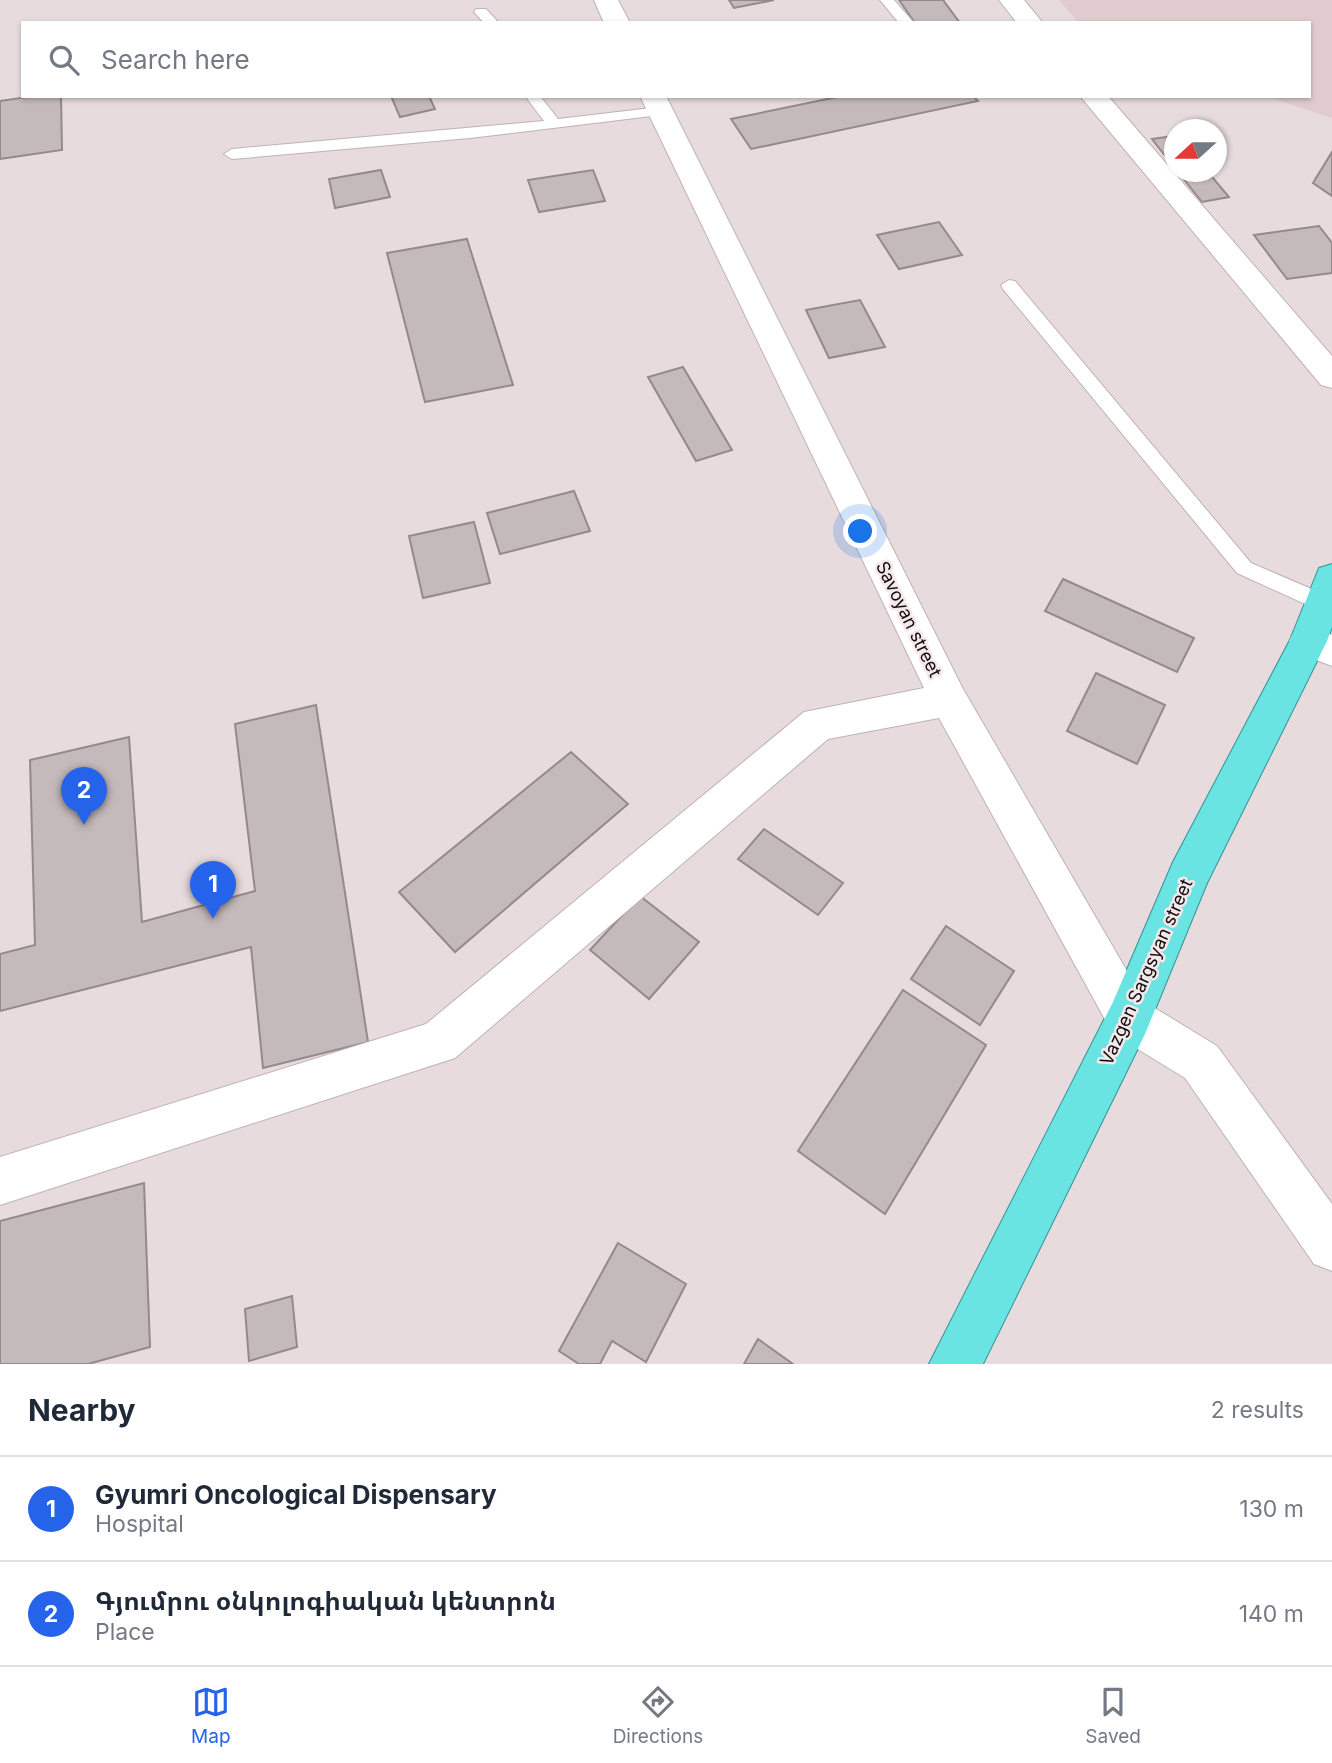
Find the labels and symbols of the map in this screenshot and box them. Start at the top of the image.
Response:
north arrow [1164,119,1227,182]
your location [843,514,877,548]
street label: Savoyan street [872,558,946,680]
pin: 2 [61,767,107,825]
pin: 1 [190,861,236,919]
street label: Vazgen Sargsyan street [1095,875,1197,1068]

